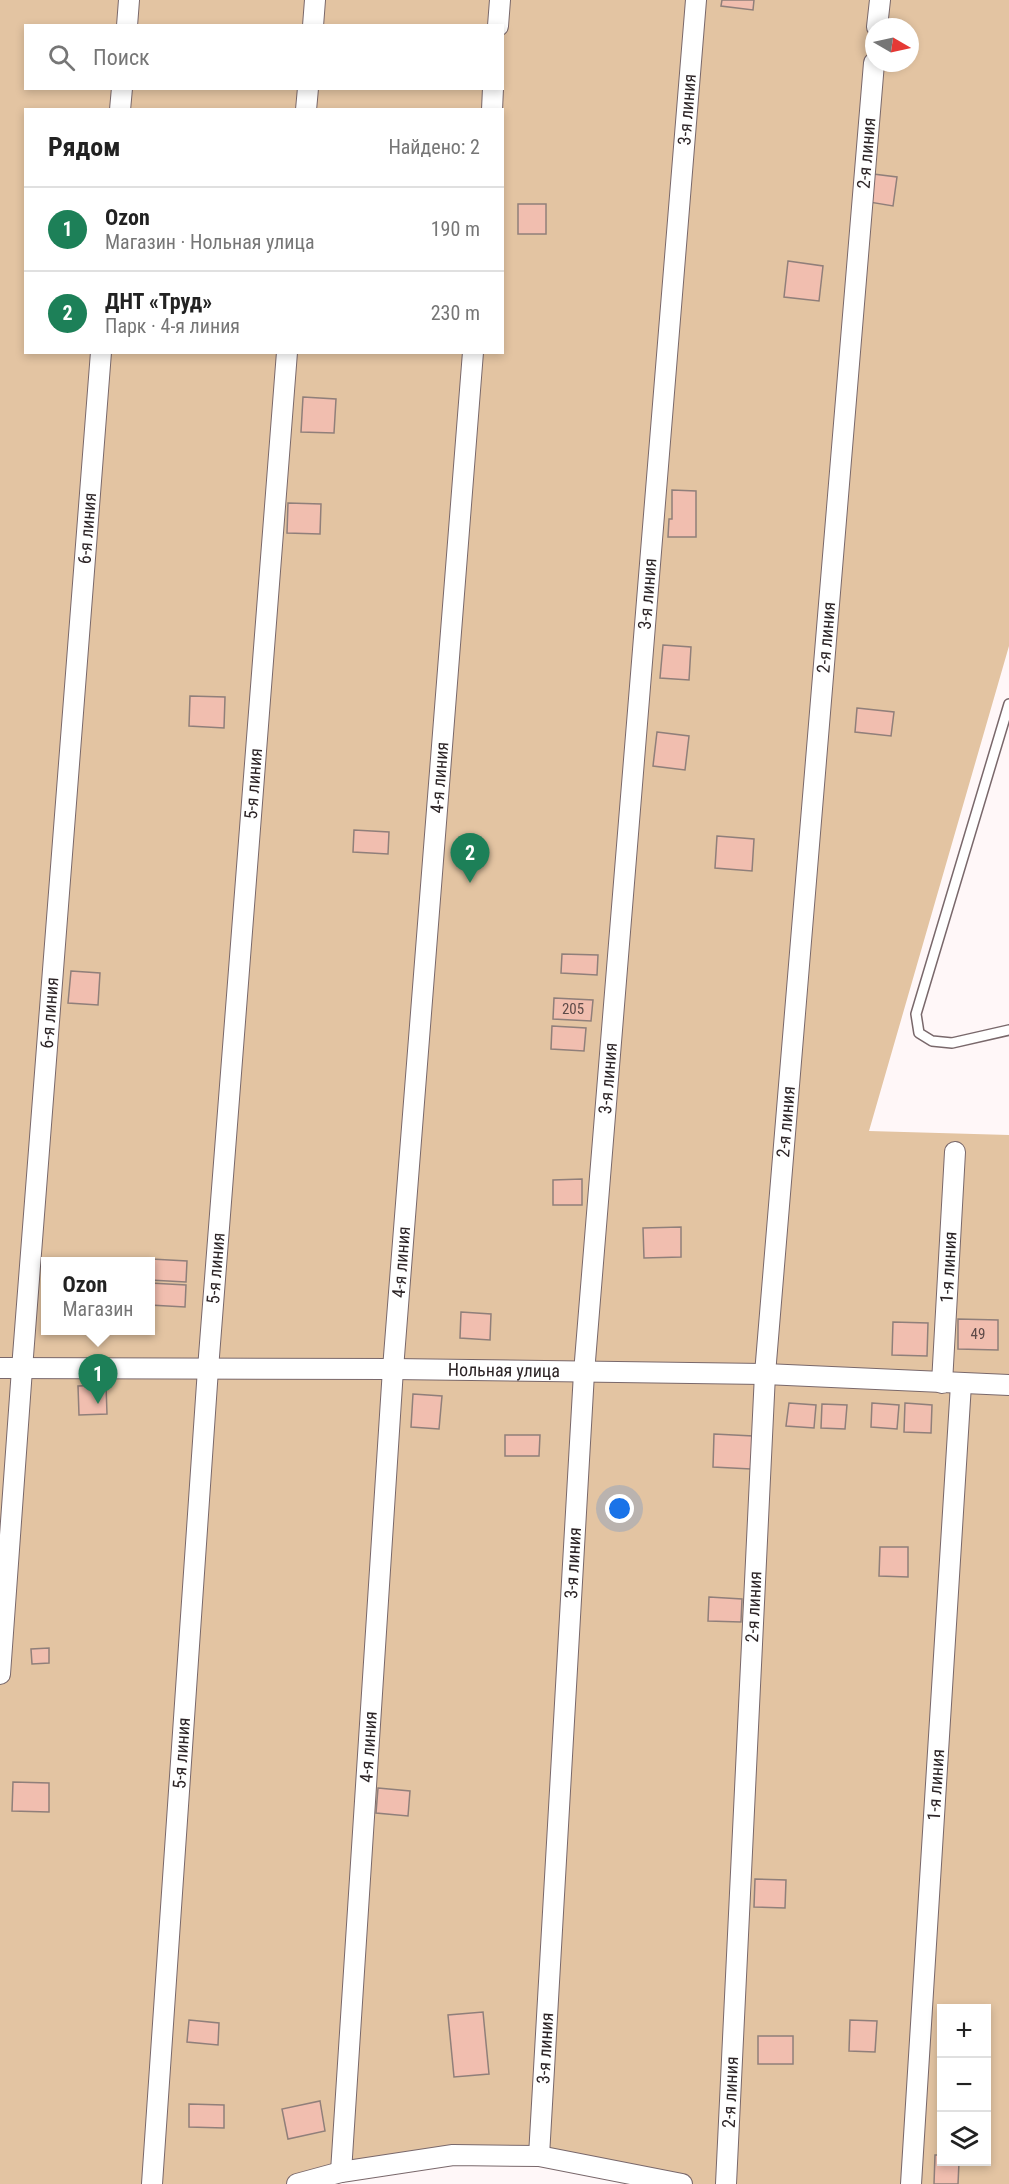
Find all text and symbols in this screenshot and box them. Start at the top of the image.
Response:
north arrow [865,18,919,72]
search box [24,24,504,90]
icon: search [45,41,78,74]
text: Поиск [93,45,150,70]
street label: 3-я линия [673,73,700,146]
street label: 2-я линия [853,117,879,190]
text: Рядом [48,132,120,162]
text: Найдено: 2 [388,135,480,159]
text: Ozon [105,205,150,230]
text: 1 [62,217,73,241]
text: 190 m [431,217,480,241]
text: Магазин · Нольная улица [105,230,315,254]
text: ДНТ «Труд» [105,289,212,314]
text: 2 [62,301,73,325]
text: 230 m [431,301,480,325]
text: Парк · 4-я линия [105,314,240,338]
street label: 6-я линия [74,492,100,565]
street label: 3-я линия [634,557,660,630]
street label: 2-я линия [812,601,839,674]
street label: 4-я линия [426,741,452,814]
street label: 5-я линия [240,747,266,820]
pin: 2 [450,834,490,883]
street label: 6-я линия [36,976,62,1049]
house number: 205 [562,1000,584,1018]
street label: 3-я линия [594,1042,621,1115]
street label: 2-я линия [772,1085,799,1158]
street label: 4-я линия [388,1225,414,1298]
street label: 1-я линия [936,1231,961,1303]
street label: 5-я линия [202,1232,229,1305]
popup [41,1257,155,1335]
text: Ozon [63,1272,107,1297]
text: Магазин [63,1297,134,1321]
house number: 49 [971,1325,985,1343]
pin: 1 [78,1354,118,1404]
street label: Нольная улица [448,1359,560,1381]
your location [605,1494,634,1523]
street label: 3-я линия [560,1527,585,1599]
street label: 2-я линия [741,1570,766,1643]
street label: 4-я линия [355,1710,381,1783]
street label: 5-я линия [168,1717,194,1789]
street label: 1-я линия [923,1748,948,1821]
map controls [937,2004,991,2166]
button: + [937,2004,991,2058]
street label: 3-я линия [532,2012,557,2084]
street label: 2-я линия [718,2056,742,2128]
button: − [937,2058,991,2112]
button: layers [937,2112,991,2166]

